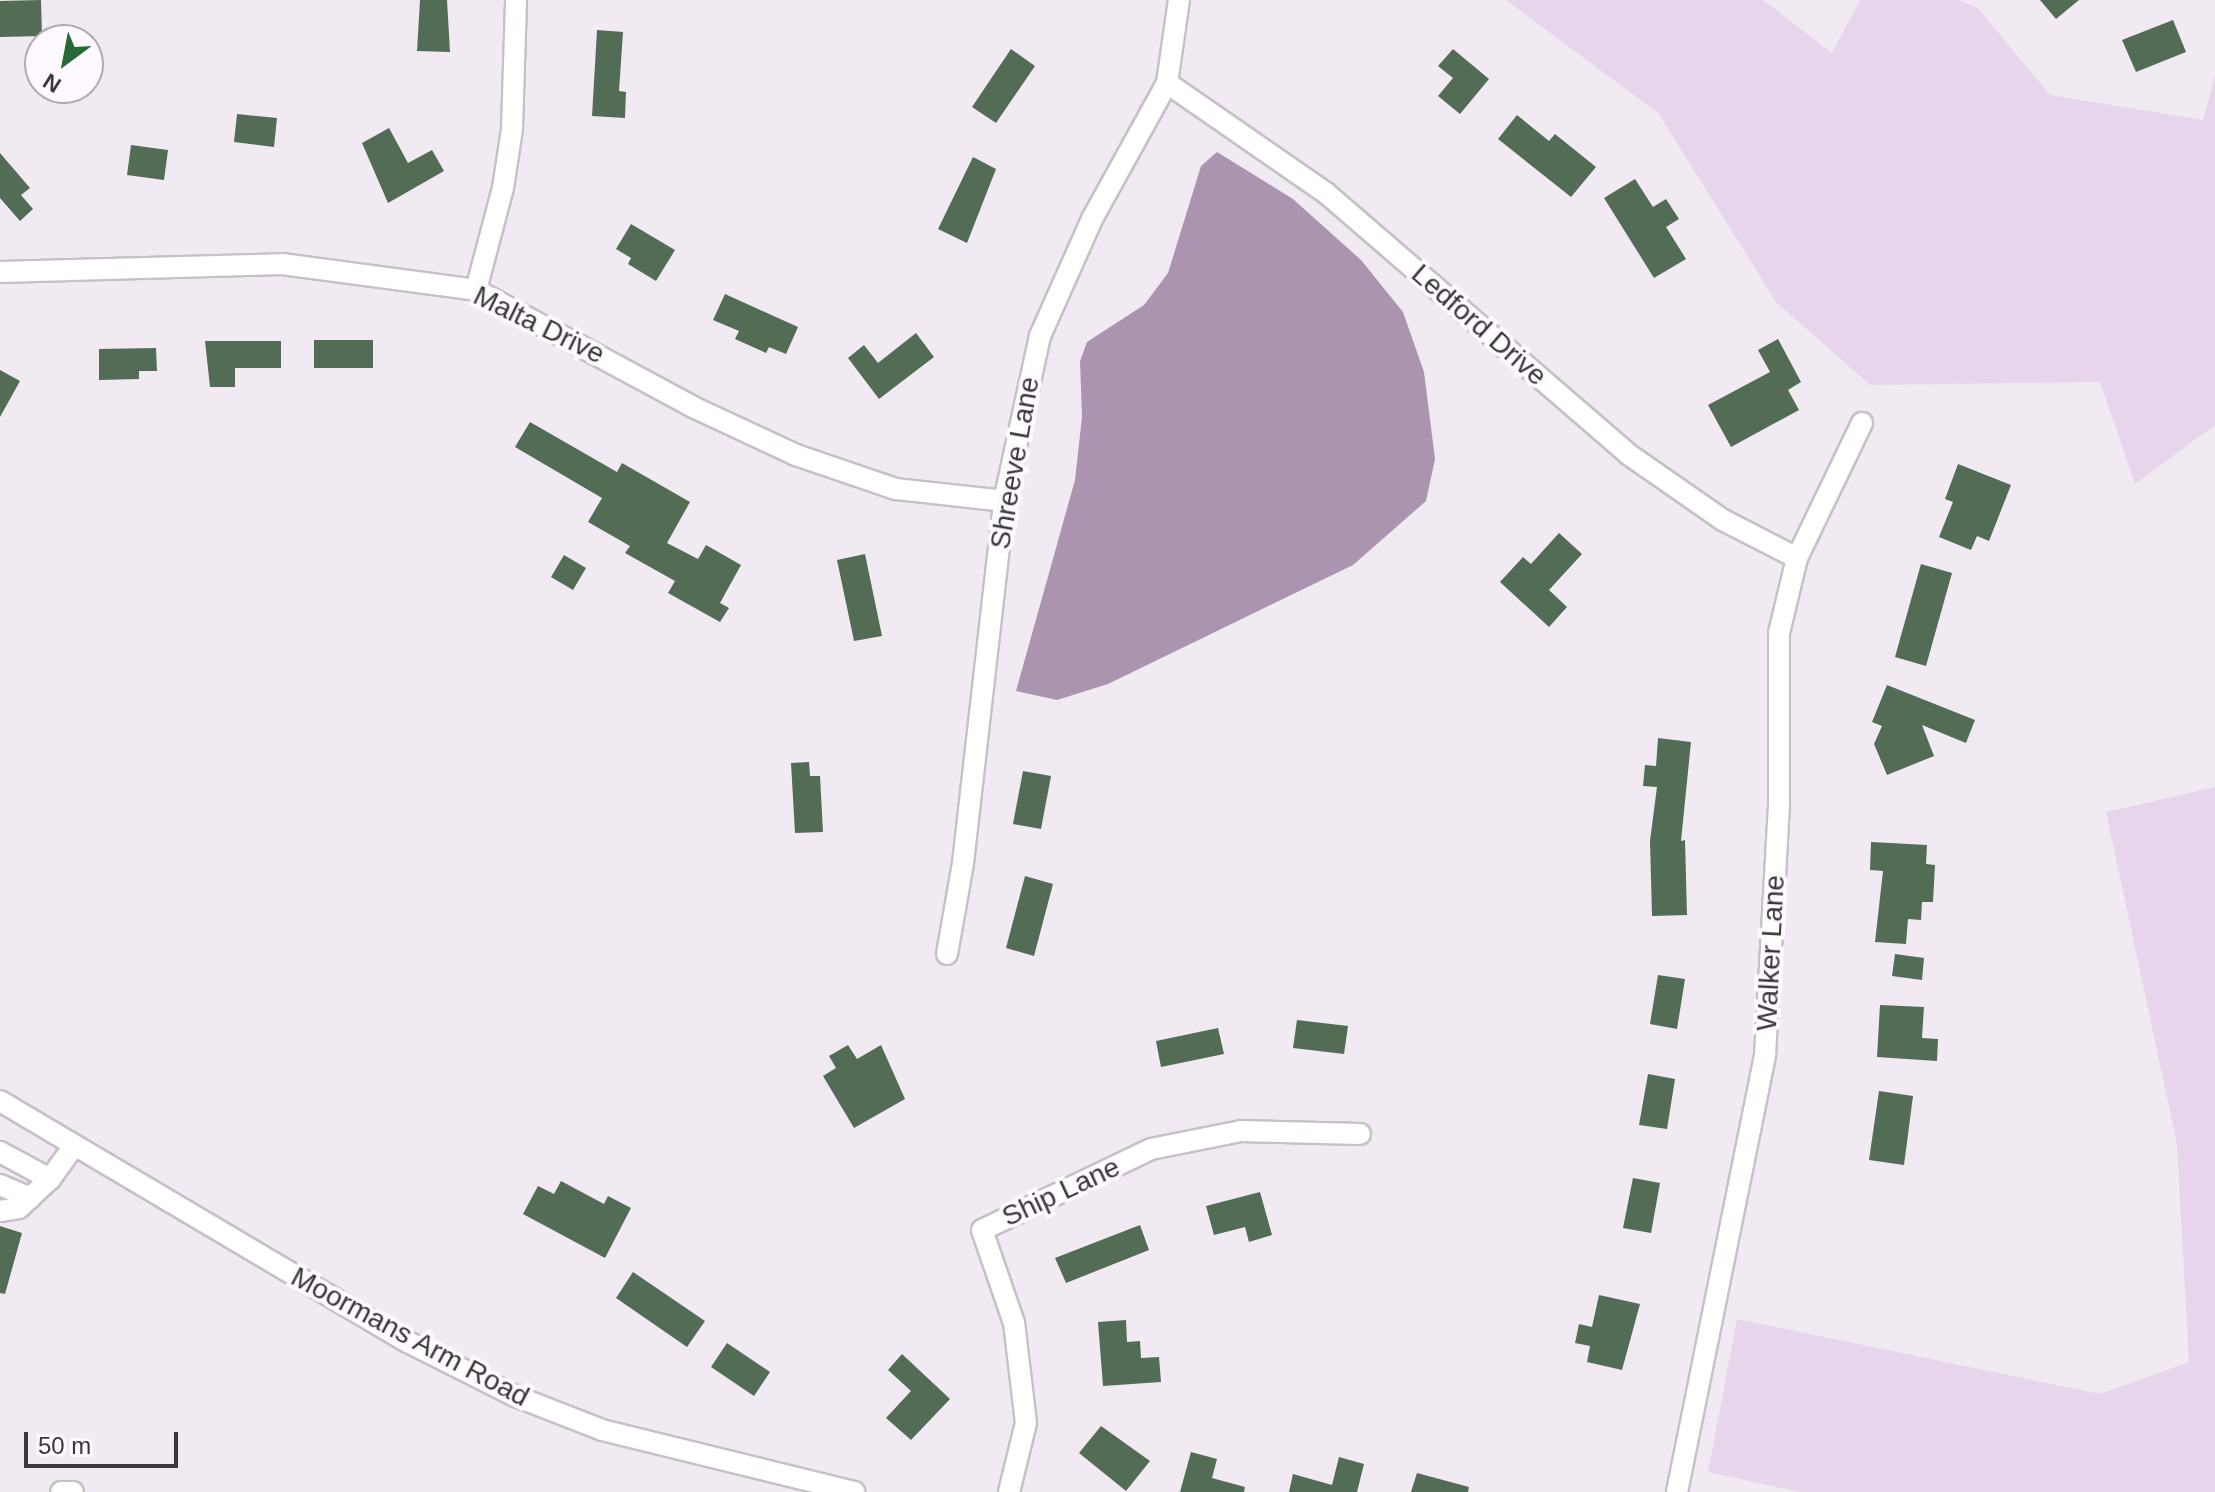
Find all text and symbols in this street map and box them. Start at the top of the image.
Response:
north arrow [24,24,104,104]
text: N [39,68,65,98]
street label: Ledford Drive [1405,257,1553,393]
street label: Malta Drive [468,279,610,371]
street label: Shreeve Lane [983,374,1047,552]
street label: Walker Lane [1750,874,1792,1032]
street label: Ship Lane [997,1150,1125,1234]
street label: Moormans Arm Road [285,1260,535,1414]
scale bar [28,1416,182,1466]
text: 50 m [38,1432,91,1459]

